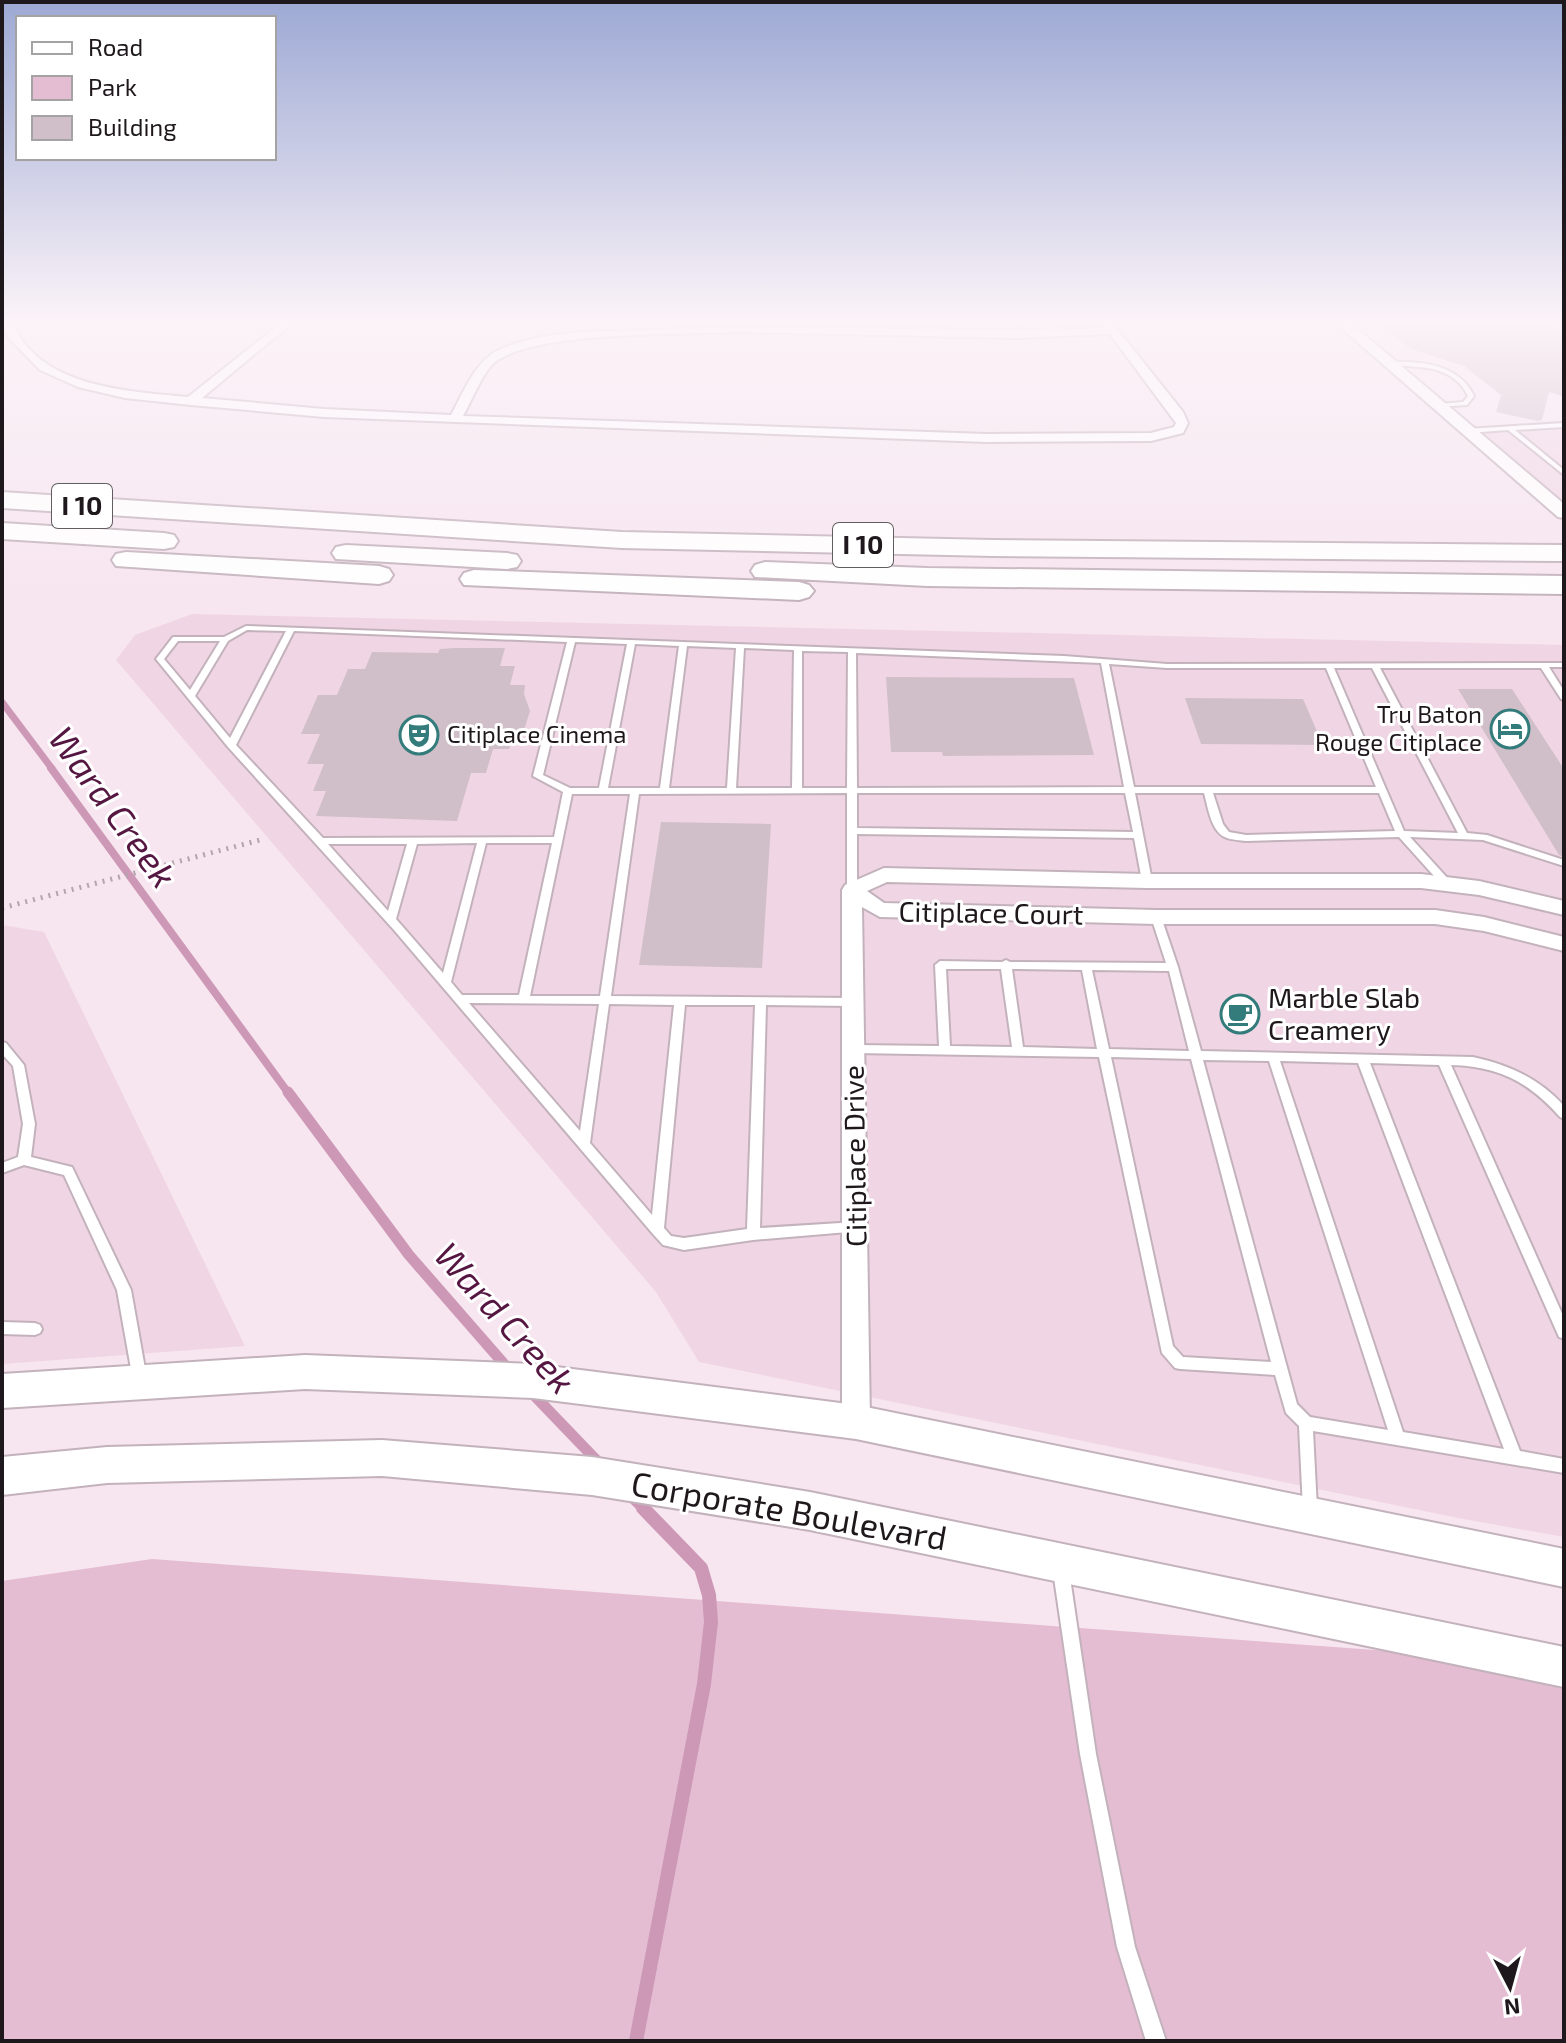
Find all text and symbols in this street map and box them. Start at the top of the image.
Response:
legend [16,16,276,160]
text: Road [88,32,143,61]
text: Park [88,72,137,101]
text: Building [88,112,177,141]
road number: I 10 [52,484,112,528]
road number: I 10 [833,523,893,567]
place label: Tru Baton Rouge Citiplace [1315,699,1482,756]
hotel icon: Tru Baton Rouge Citiplace [1489,708,1531,750]
theatre icon: Citiplace Cinema [398,714,440,756]
water label: Ward Creek [41,717,187,895]
place label: Citiplace Cinema [447,719,626,748]
street label: Citiplace Court [898,893,1084,931]
place label: Marble Slab Creamery [1268,980,1420,1046]
cafe icon: Marble Slab Creamery [1219,993,1261,1035]
street label: Citiplace Drive [835,1065,873,1247]
water label: Ward Creek [427,1233,585,1401]
street label: Corporate Boulevard [628,1462,950,1557]
north arrow [1470,1947,1550,2027]
text: N [1503,1994,1521,2022]

